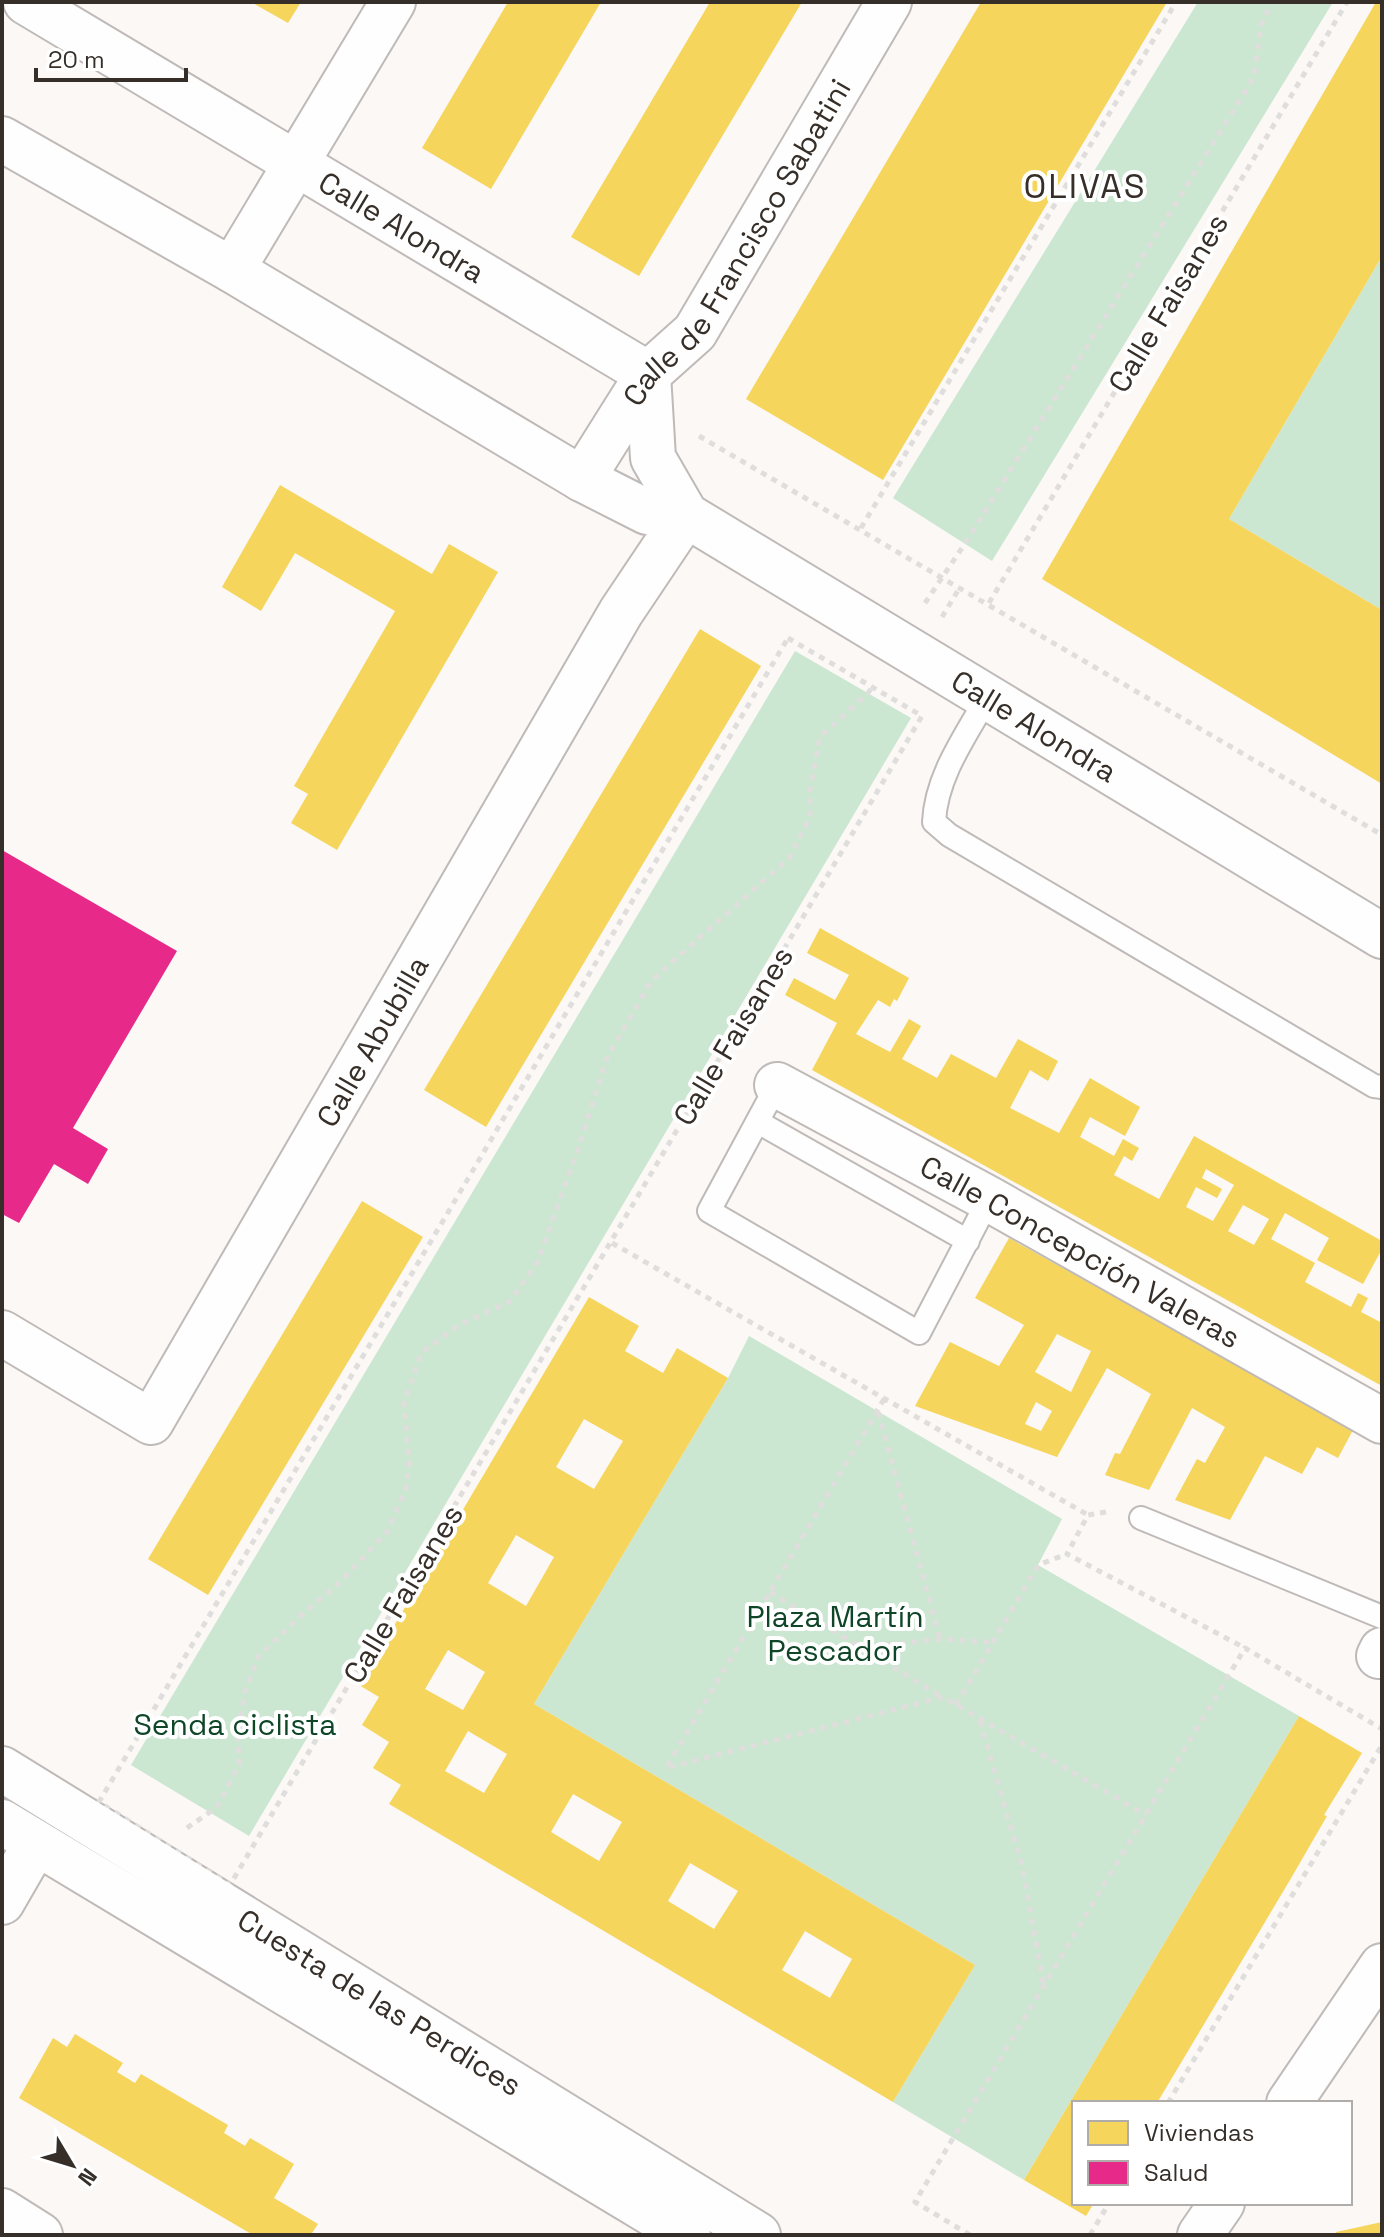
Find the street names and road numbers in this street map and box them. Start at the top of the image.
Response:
street label: Calle de Francisco Sabatini [613,71,859,413]
street label: Calle Alondra [312,162,492,292]
street label: Calle Faisanes [1099,206,1237,400]
street label: Calle Alondra [944,661,1125,791]
street label: Calle Faisanes [664,939,802,1133]
street label: Calle Abubilla [307,948,437,1134]
street label: Calle Concepción Valeras [913,1146,1248,1357]
street label: Calle Faisanes [334,1497,472,1691]
street label: Cuesta de las Perdices [231,1900,529,2104]

